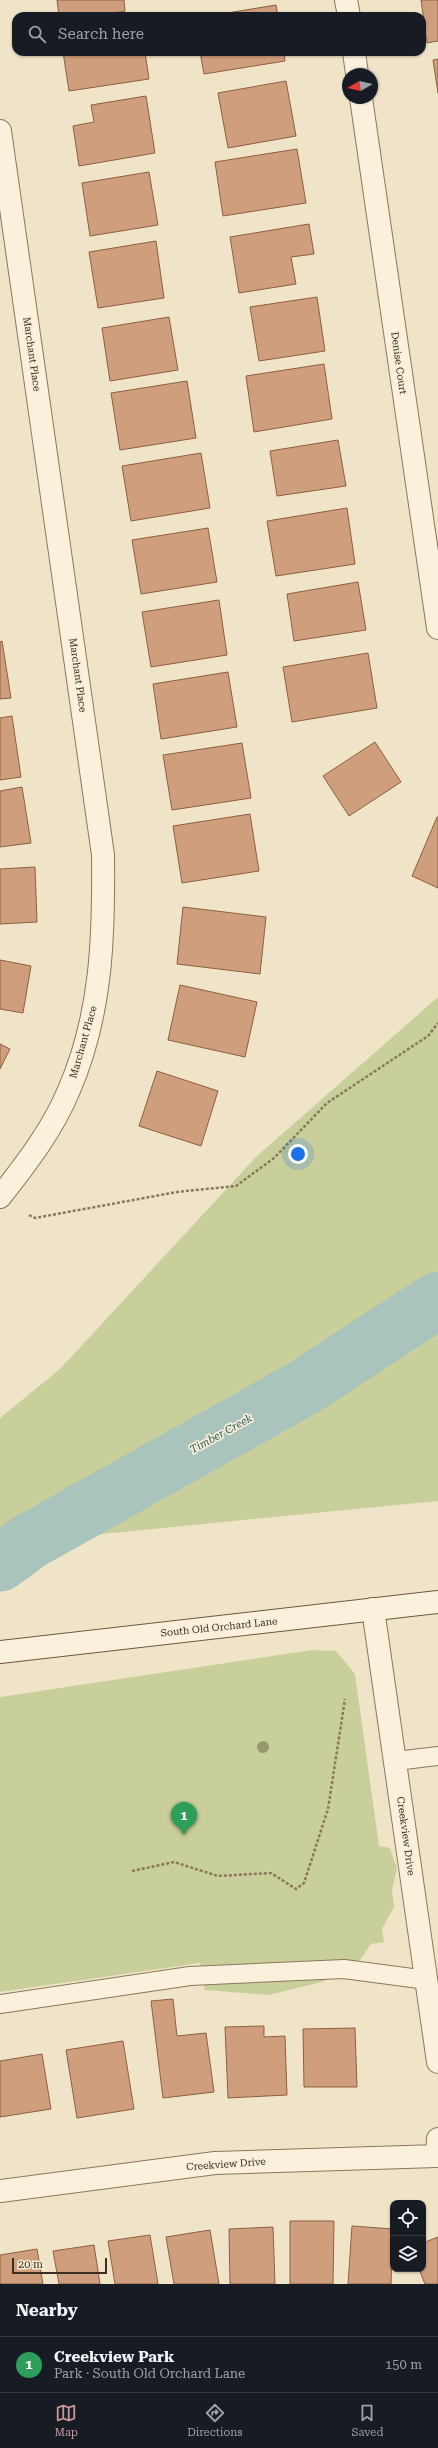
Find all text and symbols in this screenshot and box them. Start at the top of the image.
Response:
search box [12,12,426,56]
icon: search [26,23,48,45]
text: Search here [58,25,144,43]
north arrow [342,68,378,104]
street label: Marchant Place [21,316,43,392]
street label: Denise Court [389,331,409,395]
street label: Marchant Place [67,637,89,713]
street label: Marchant Place [67,1004,99,1080]
your location [288,1144,308,1164]
water label: Timber Creek [188,1412,254,1456]
street label: South Old Orchard Lane [160,1615,278,1639]
street label: Creekview Drive [395,1796,417,1877]
pin: 1 [171,1802,197,1835]
street label: Creekview Drive [186,2156,267,2172]
map controls [390,2200,426,2272]
button: locate [390,2200,426,2236]
button: layers [390,2236,426,2272]
scale bar [12,2256,107,2275]
text: 20 m [18,2258,43,2271]
text: Nearby [16,2300,78,2320]
text: Creekview Park [54,2348,174,2366]
text: 1 [25,2357,33,2372]
text: 150 m [385,2357,422,2372]
text: Park · South Old Orchard Lane [54,2366,245,2381]
tab: Map [55,2402,78,2439]
tab: Directions [187,2402,242,2439]
tab: Saved [352,2402,383,2439]

